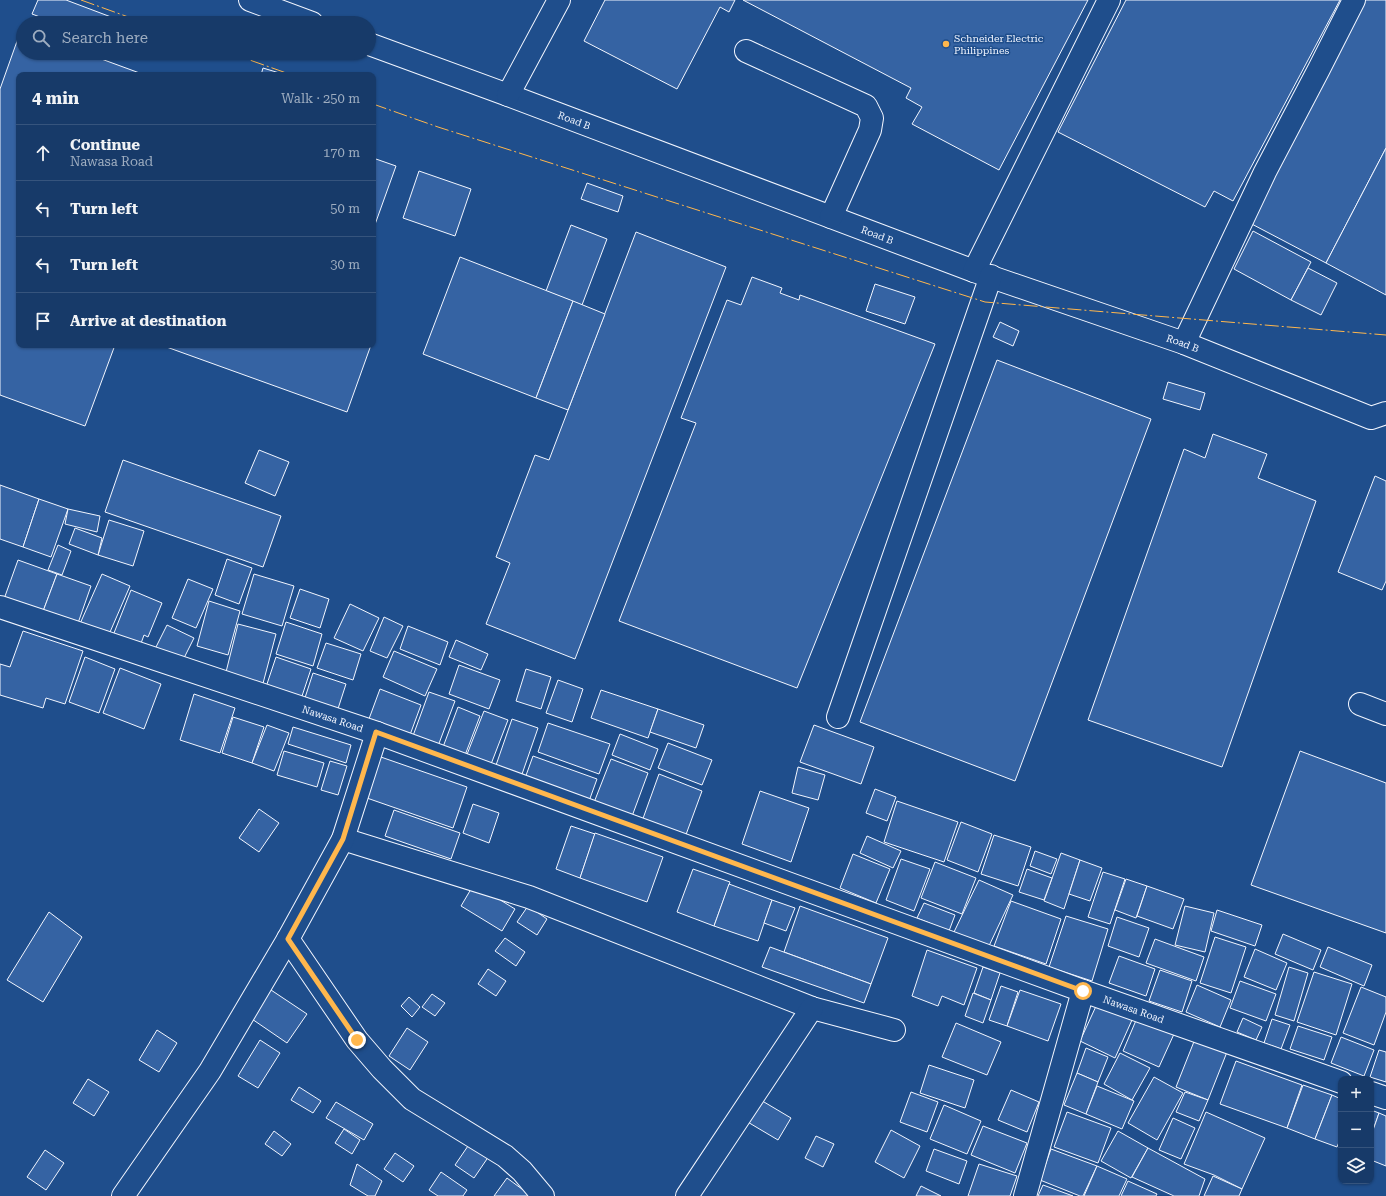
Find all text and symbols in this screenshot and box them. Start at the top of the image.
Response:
search box [16,16,376,60]
icon: search [30,27,52,49]
text: Search here [62,29,148,47]
place label: Schneider Electric Philippines [954,33,1044,56]
marker: Schneider Electric Philippines [941,39,951,49]
text: 4 min [32,88,79,108]
text: Walk · 250 m [281,91,360,106]
street label: Road B [556,109,592,132]
text: Continue [70,136,140,154]
icon: ahead [32,142,54,164]
text: 170 m [323,145,360,160]
text: Nawasa Road [70,154,153,169]
icon: left [32,198,54,220]
text: Turn left [70,200,138,218]
text: 50 m [330,201,360,216]
street label: Road B [860,224,895,246]
icon: left [32,254,54,276]
text: Turn left [70,256,138,274]
text: 30 m [330,257,360,272]
icon: arrive [32,310,54,332]
text: Arrive at destination [70,312,226,330]
street label: Road B [1165,332,1201,355]
street label: Nawasa Road [301,703,365,734]
route start [1074,982,1092,1000]
street label: Nawasa Road [1102,994,1166,1025]
route end [348,1031,366,1049]
map controls [1338,1076,1374,1184]
button: + [1338,1076,1374,1112]
button: − [1338,1112,1374,1148]
button: layers [1338,1148,1374,1184]

